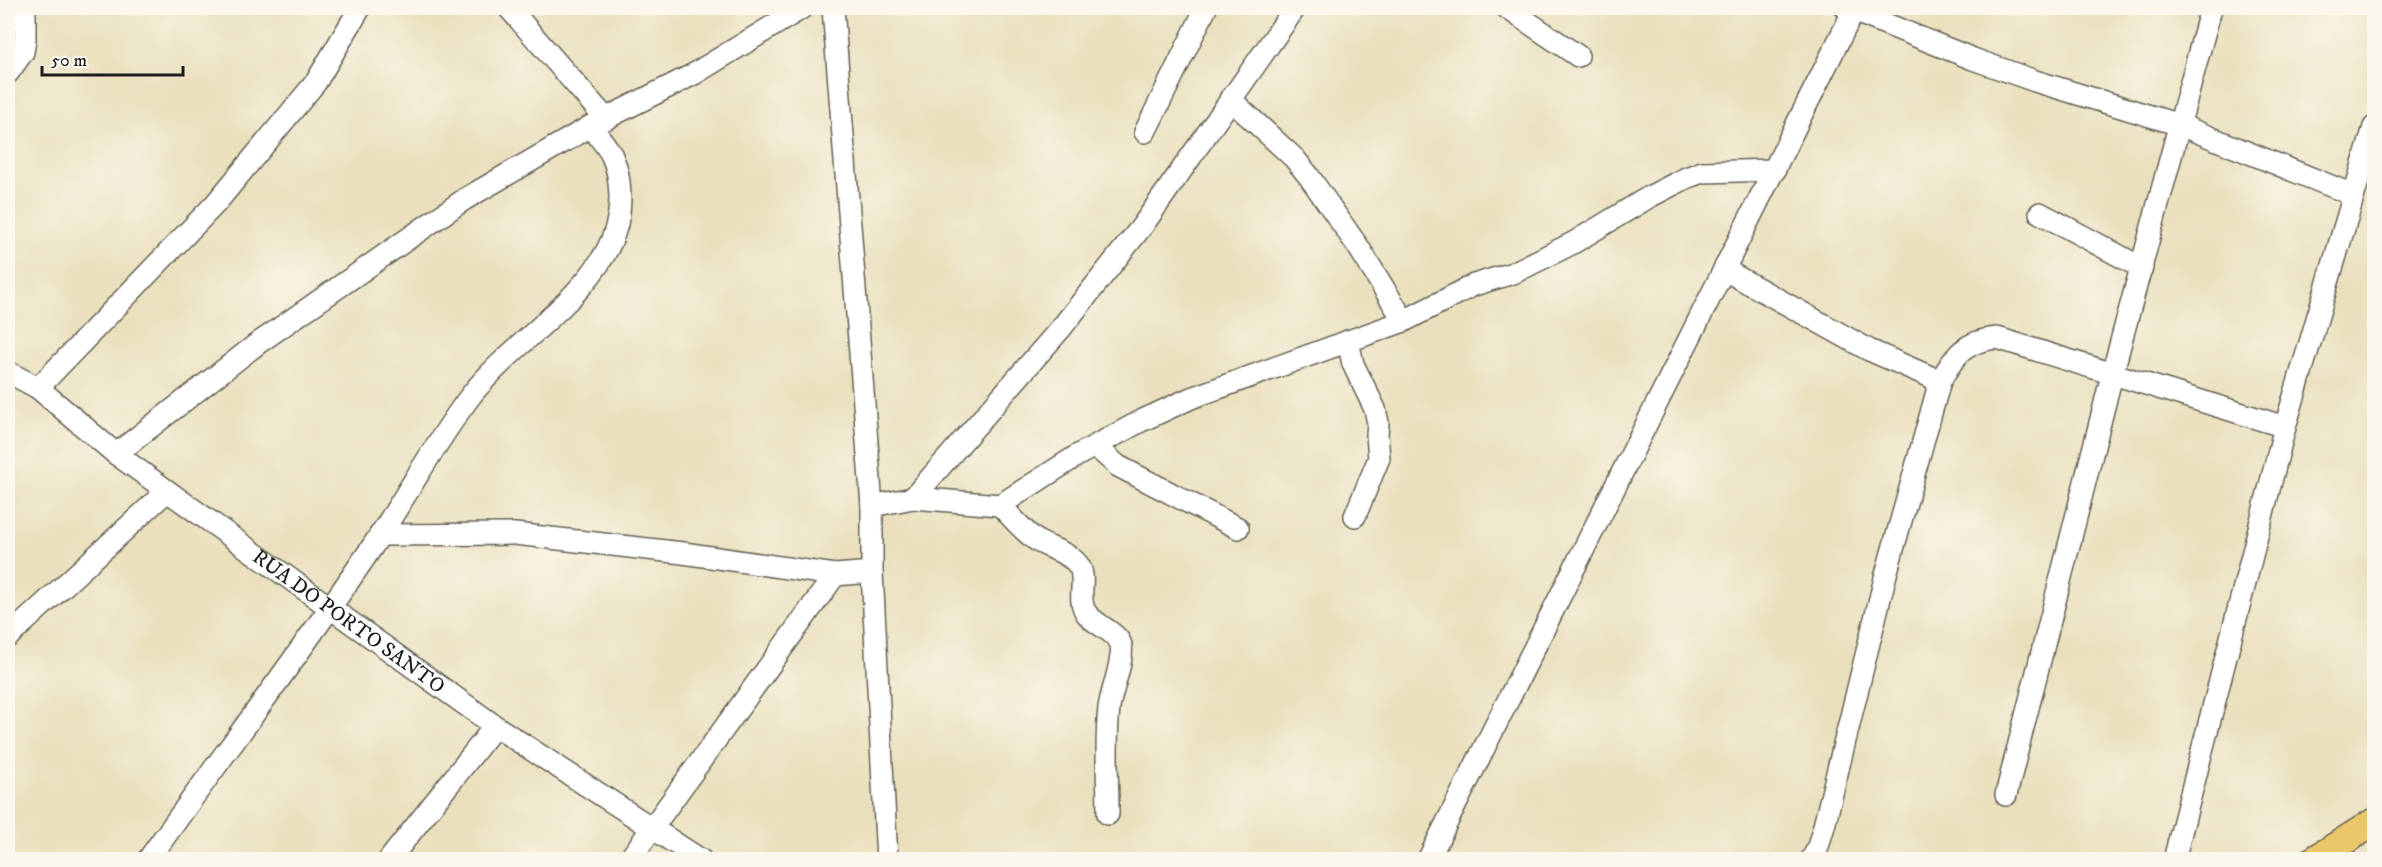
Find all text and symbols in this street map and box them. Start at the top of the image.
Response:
scale bar [42,39,183,77]
text: 50 m [51,50,87,72]
street label: RUA DO PORTO SANTO [247,544,450,700]

